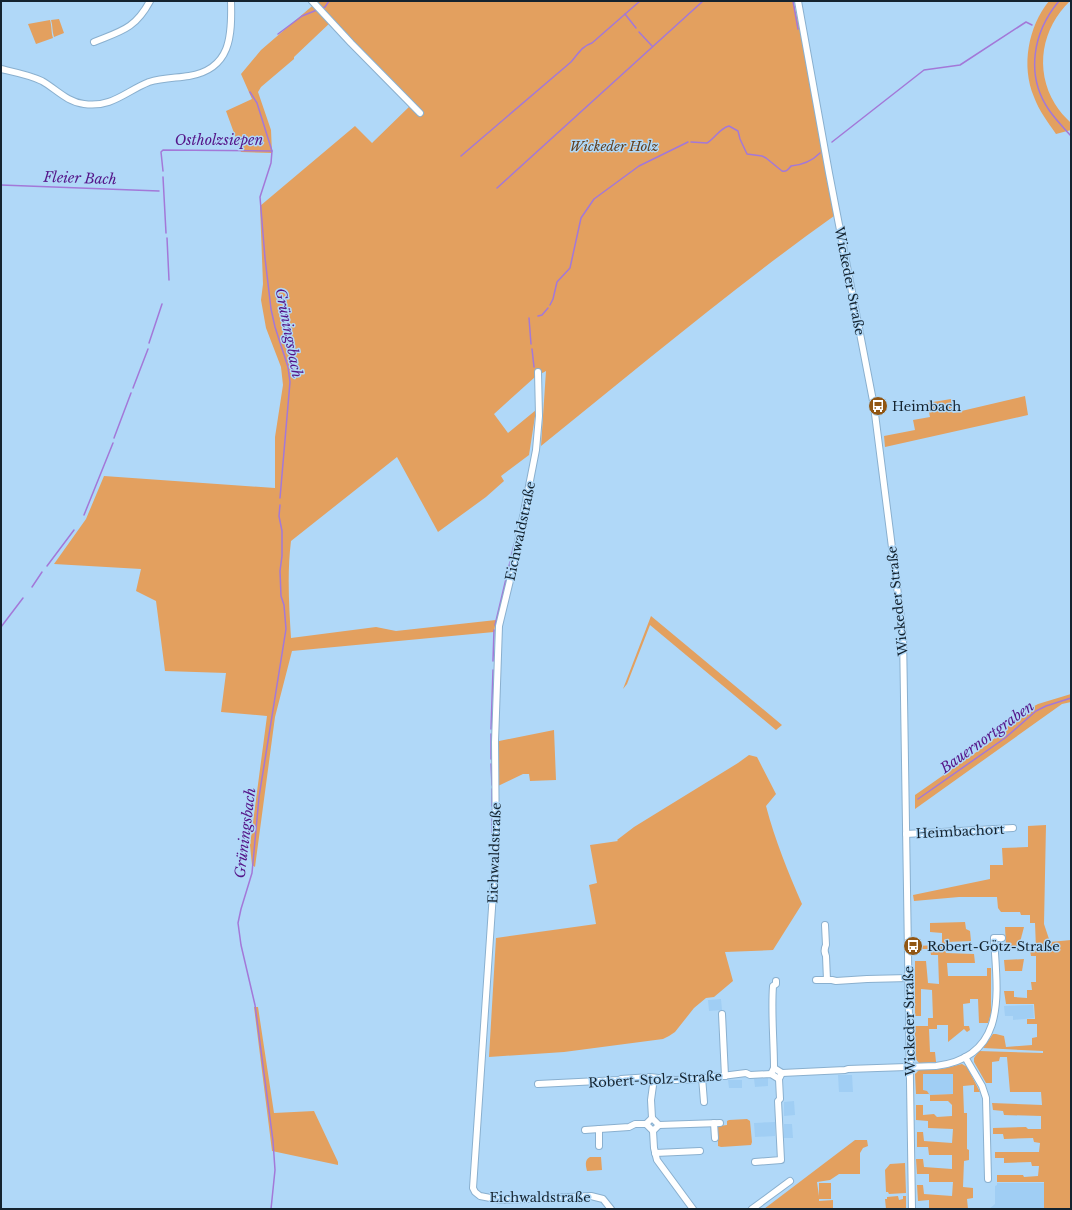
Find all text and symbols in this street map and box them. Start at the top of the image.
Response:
water label: Ostholzsiepen [175,131,263,149]
park label: Wickeder Holz [570,138,658,155]
water label: Fleier Bach [42,168,117,188]
street label: Wickeder Straße [830,224,868,337]
water label: Grüningsbach [271,287,307,379]
bus stop icon: Heimbach [867,395,889,417]
place label: Heimbach [892,398,961,415]
street label: Eichwaldstraße [502,480,539,582]
street label: Wickeder Straße [883,545,912,658]
water label: Bauernortgraben [936,697,1038,778]
water label: Grüningsbach [231,787,259,879]
street label: Eichwaldstraße [484,802,505,904]
street label: Heimbachort [915,821,1005,842]
bus stop icon: Robert-Götz-Straße [902,935,924,957]
place label: Robert-Götz-Straße [927,938,1060,955]
street label: Wickeder Straße [900,966,919,1077]
street label: Robert-Stolz-Straße [588,1068,722,1091]
street label: Eichwaldstraße [489,1189,591,1206]

